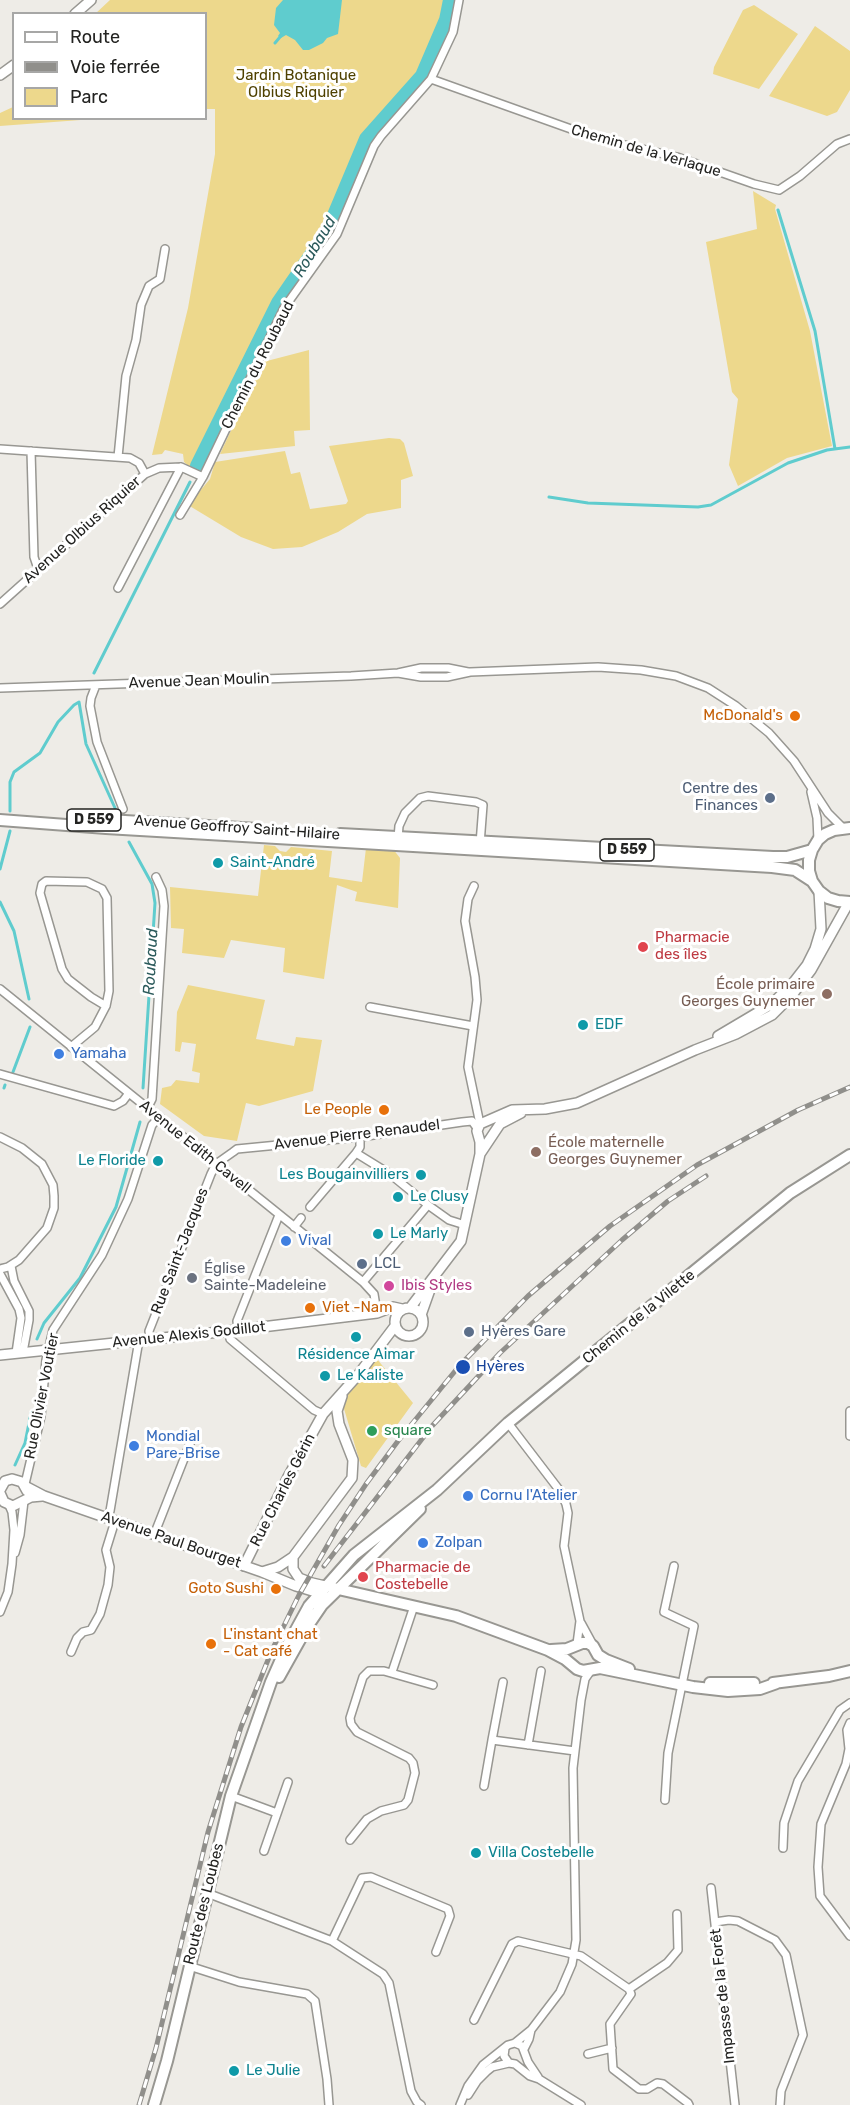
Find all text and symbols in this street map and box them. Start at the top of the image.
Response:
legend [12,12,207,120]
text: Route [70,26,120,48]
text: Voie ferrée [70,56,160,78]
park label: Jardin Botanique Olbius Riquier [236,67,356,102]
text: Parc [70,86,108,108]
street label: Chemin de la Verlaque [569,121,723,181]
water label: Roubaud [289,213,341,281]
street label: Chemin du Roubaud [218,298,298,432]
street label: Avenue Olbius Riquier [19,472,145,588]
street label: Avenue Jean Moulin [128,670,270,692]
place label: McDonald's [703,707,783,725]
marker: McDonald's [788,709,802,723]
place label: Centre des Finances [682,780,758,815]
marker: Centre des Finances [763,791,777,805]
road number: D 559 [67,809,121,831]
street label: Avenue Geoffroy Saint-Hilaire [133,812,341,844]
road number: D 559 [600,839,654,861]
place label: Saint-André [230,854,315,872]
marker: Saint-André [211,856,225,870]
water label: Roubaud [140,928,162,996]
place label: Pharmacie des îles [655,929,730,964]
marker: Pharmacie des îles [636,940,650,954]
place label: École primaire Georges Guynemer [681,976,815,1011]
marker: École primaire Georges Guynemer [820,987,834,1001]
place label: EDF [595,1016,623,1034]
marker: EDF [576,1018,590,1032]
place label: Yamaha [71,1045,127,1063]
marker: Yamaha [52,1047,66,1061]
street label: Avenue Edith Cavell [136,1096,254,1198]
place label: Le People [304,1101,372,1119]
marker: Le People [377,1103,391,1117]
street label: Avenue Pierre Renaudel [273,1116,441,1154]
place label: École maternelle Georges Guynemer [548,1134,682,1169]
marker: École maternelle Georges Guynemer [529,1145,543,1159]
place label: Le Floride [78,1152,146,1170]
marker: Le Floride [151,1154,165,1168]
place label: Les Bougainvilliers [279,1166,409,1184]
marker: Les Bougainvilliers [414,1168,428,1182]
street label: Rue Saint-Jacques [148,1185,212,1317]
place label: Le Clusy [410,1188,469,1206]
marker: Le Clusy [391,1190,405,1204]
place label: Le Marly [390,1225,448,1243]
marker: Le Marly [371,1227,385,1241]
place label: Vival [298,1232,331,1250]
marker: Vival [279,1234,293,1248]
place label: LCL [374,1255,401,1273]
marker: LCL [355,1257,369,1271]
place label: Église Sainte-Madeleine [204,1260,326,1295]
street label: Chemin de la Vilette [579,1266,699,1368]
marker: Église Sainte-Madeleine [185,1271,199,1285]
place label: Ibis Styles [401,1277,472,1295]
marker: Ibis Styles [382,1279,396,1293]
place label: Viet -Nam [322,1299,392,1317]
marker: Viet -Nam [303,1301,317,1315]
street label: Avenue Alexis Godillot [111,1318,267,1352]
place label: Hyères Gare [481,1323,566,1341]
marker: Hyères Gare [462,1325,476,1339]
marker: Résidence Aimar [349,1330,363,1344]
street label: Rue Olivier Voutier [21,1331,63,1461]
place label: Résidence Aimar [297,1346,415,1364]
marker: Hyères [454,1358,472,1376]
place label: Hyères [476,1358,525,1376]
place label: Le Kaliste [337,1367,404,1385]
marker: Le Kaliste [318,1369,332,1383]
place label: square [384,1422,432,1440]
marker: square [365,1424,379,1438]
place label: Mondial Pare-Brise [146,1428,220,1463]
street label: Rue Charles Gérin [247,1430,319,1550]
marker: Mondial Pare-Brise [127,1439,141,1453]
place label: Cornu l'Atelier [480,1487,577,1505]
marker: Cornu l'Atelier [461,1489,475,1503]
street label: Avenue Paul Bourget [99,1508,243,1572]
place label: Zolpan [435,1534,482,1552]
marker: Zolpan [416,1536,430,1550]
place label: Pharmacie de Costebelle [375,1559,471,1594]
marker: Pharmacie de Costebelle [356,1570,370,1584]
place label: Goto Sushi [188,1580,264,1598]
marker: Goto Sushi [269,1582,283,1596]
place label: L'instant chat - Cat café [223,1626,318,1661]
marker: L'instant chat - Cat café [204,1637,218,1651]
street label: Route des Loubes [180,1841,228,1967]
place label: Villa Costebelle [488,1844,594,1862]
marker: Villa Costebelle [469,1846,483,1860]
street label: Impasse de la Forêt [707,1928,739,2064]
place label: Le Julie [246,2062,301,2080]
marker: Le Julie [227,2064,241,2078]

